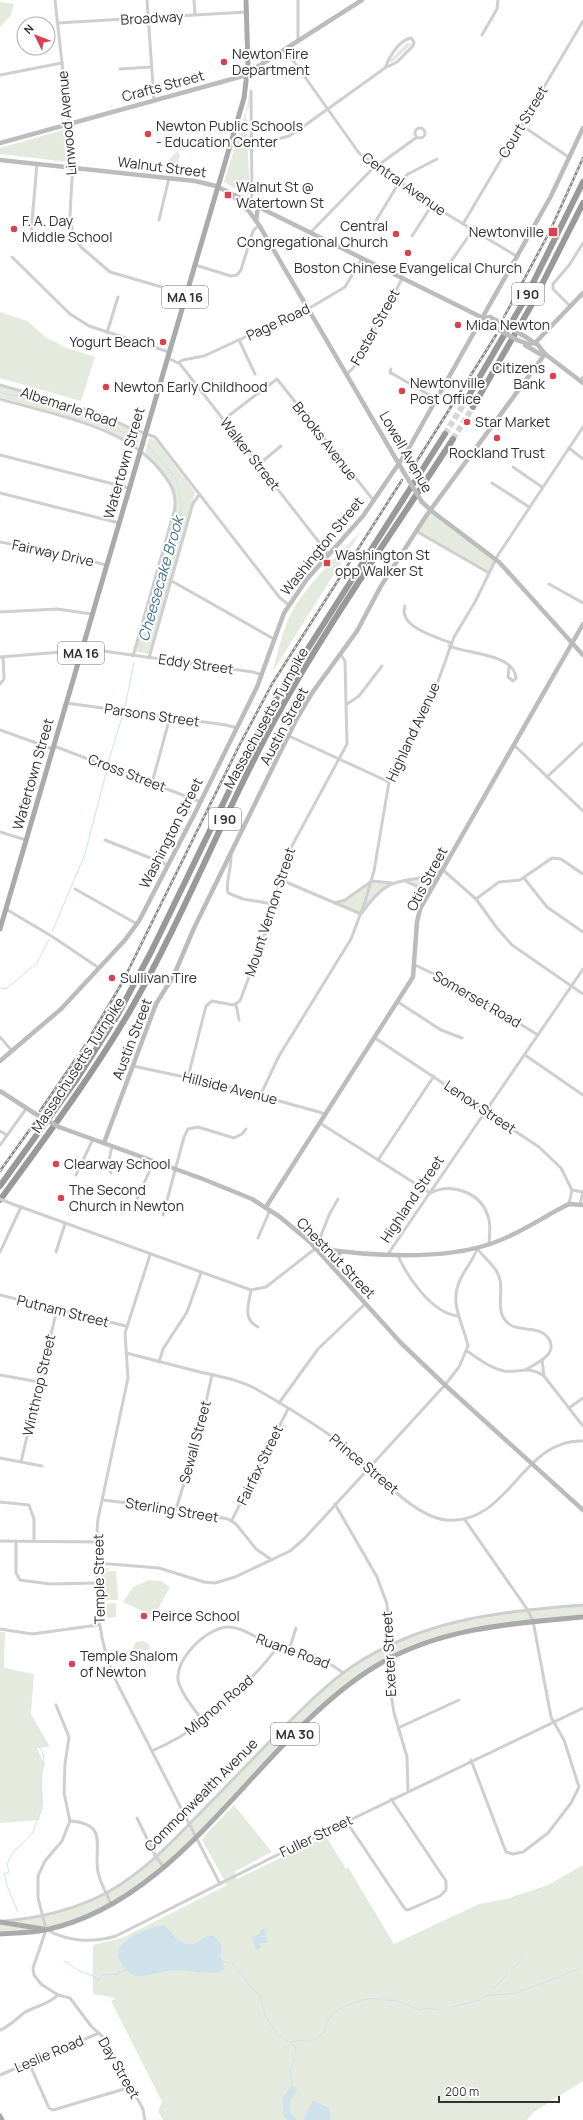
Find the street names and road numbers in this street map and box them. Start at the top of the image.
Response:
street label: Broadway [120,6,184,29]
street label: Crafts Street [120,65,206,106]
street label: Linwood Avenue [52,70,81,176]
street label: Court Street [494,82,552,161]
street label: Central Avenue [359,148,450,220]
street label: Walnut Street [116,152,208,181]
road number: I 90 [512,283,544,305]
street label: Foster Street [346,285,404,368]
road number: MA 16 [162,286,208,308]
street label: Page Road [243,298,313,345]
street label: Albemarle Road [18,382,120,431]
street label: Brooks Avenue [289,397,362,484]
street label: Watertown Street [99,405,149,521]
street label: Lowell Avenue [375,408,437,496]
street label: Walker Street [216,413,285,494]
street label: Washington Street [276,492,368,599]
street label: Fairway Drive [10,535,96,570]
road number: MA 16 [58,642,104,664]
street label: Massachusetts Turnpike [219,644,312,792]
street label: Eddy Street [157,649,235,678]
street label: Highland Avenue [381,679,444,785]
street label: Austin Street [255,683,312,768]
street label: Parsons Street [103,698,201,731]
street label: Watertown Street [8,716,58,832]
street label: Cross Street [86,749,169,796]
street label: Washington Street [134,774,207,891]
road number: I 90 [209,808,241,830]
street label: Otis Street [402,843,452,914]
street label: Mount Vernon Street [240,844,299,979]
street label: Somerset Road [430,966,525,1031]
street label: Massachusetts Turnpike [26,993,129,1136]
street label: Austin Street [107,995,156,1082]
street label: Hillside Avenue [181,1067,280,1108]
street label: Lenox Street [441,1076,520,1138]
street label: Highland Street [375,1151,448,1246]
street label: Chestnut Street [293,1213,380,1303]
street label: Putnam Street [15,1290,112,1331]
street label: Winthrop Street [18,1332,60,1438]
street label: Sewall Street [174,1398,215,1485]
street label: Fairfax Street [232,1421,287,1508]
street label: Prince Street [326,1429,403,1498]
street label: Sterling Street [124,1493,220,1526]
street label: Temple Street [88,1533,109,1625]
street label: Exeter Street [377,1610,400,1697]
street label: Ruane Road [254,1628,333,1673]
street label: Mignon Road [180,1670,257,1739]
road number: MA 30 [271,1723,319,1745]
street label: Commonwealth Avenue [140,1734,261,1855]
street label: Fuller Street [276,1810,356,1861]
street label: Leslie Road [11,2030,86,2077]
street label: Day Street [94,2034,145,2102]

